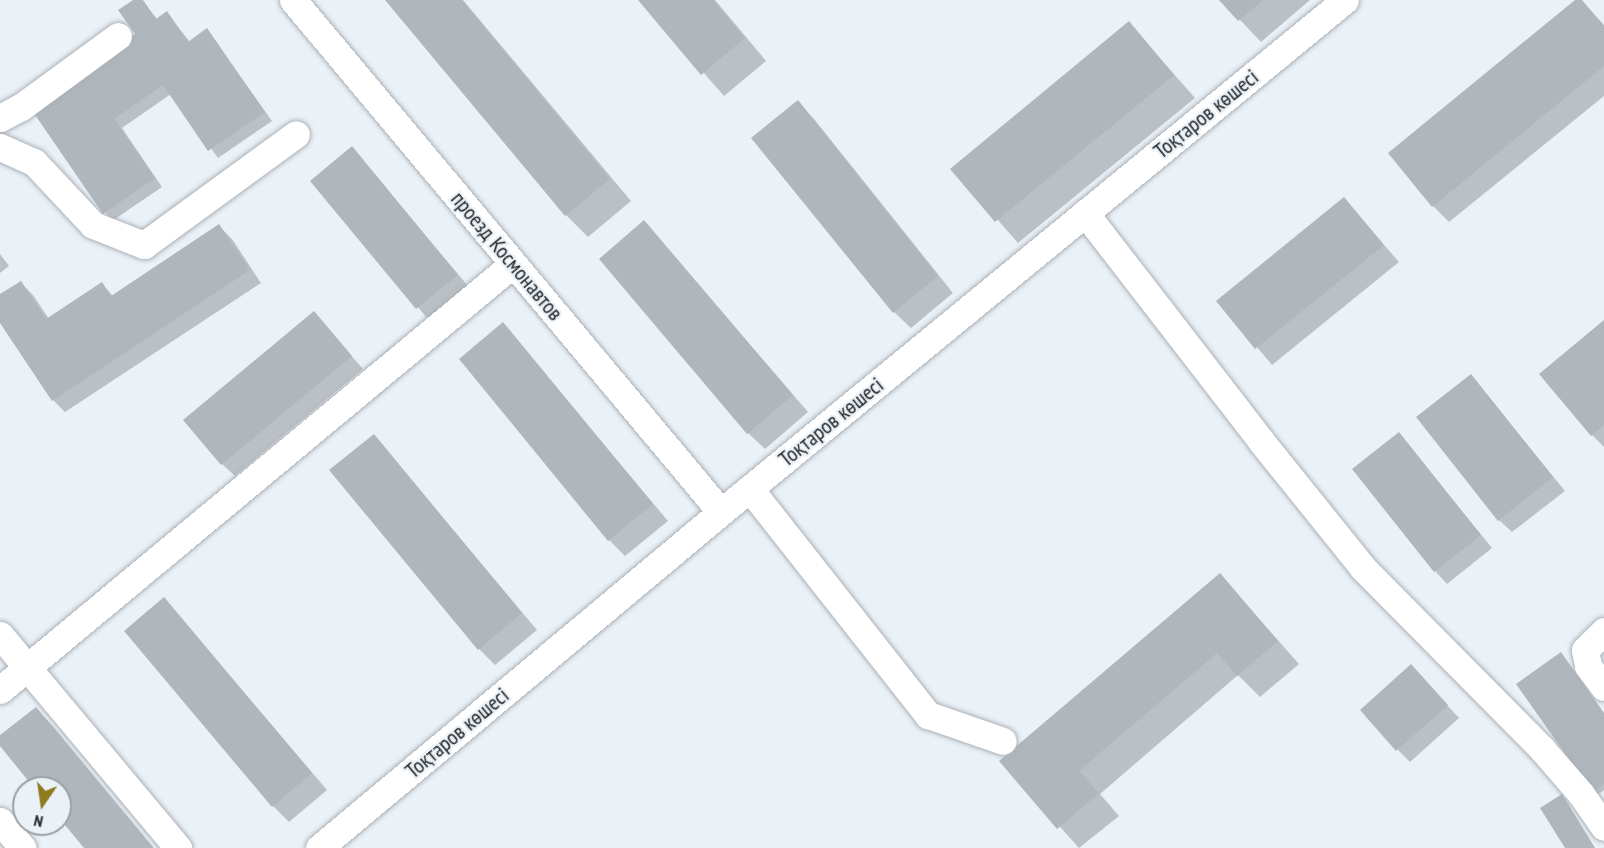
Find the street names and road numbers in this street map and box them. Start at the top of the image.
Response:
street label: Тоқтаров көшесі [1148,64,1264,164]
street label: проезд Космонавтов [445,186,569,326]
street label: Тоқтаров көшесі [773,372,889,472]
street label: Тоқтаров көшесі [400,682,514,784]

